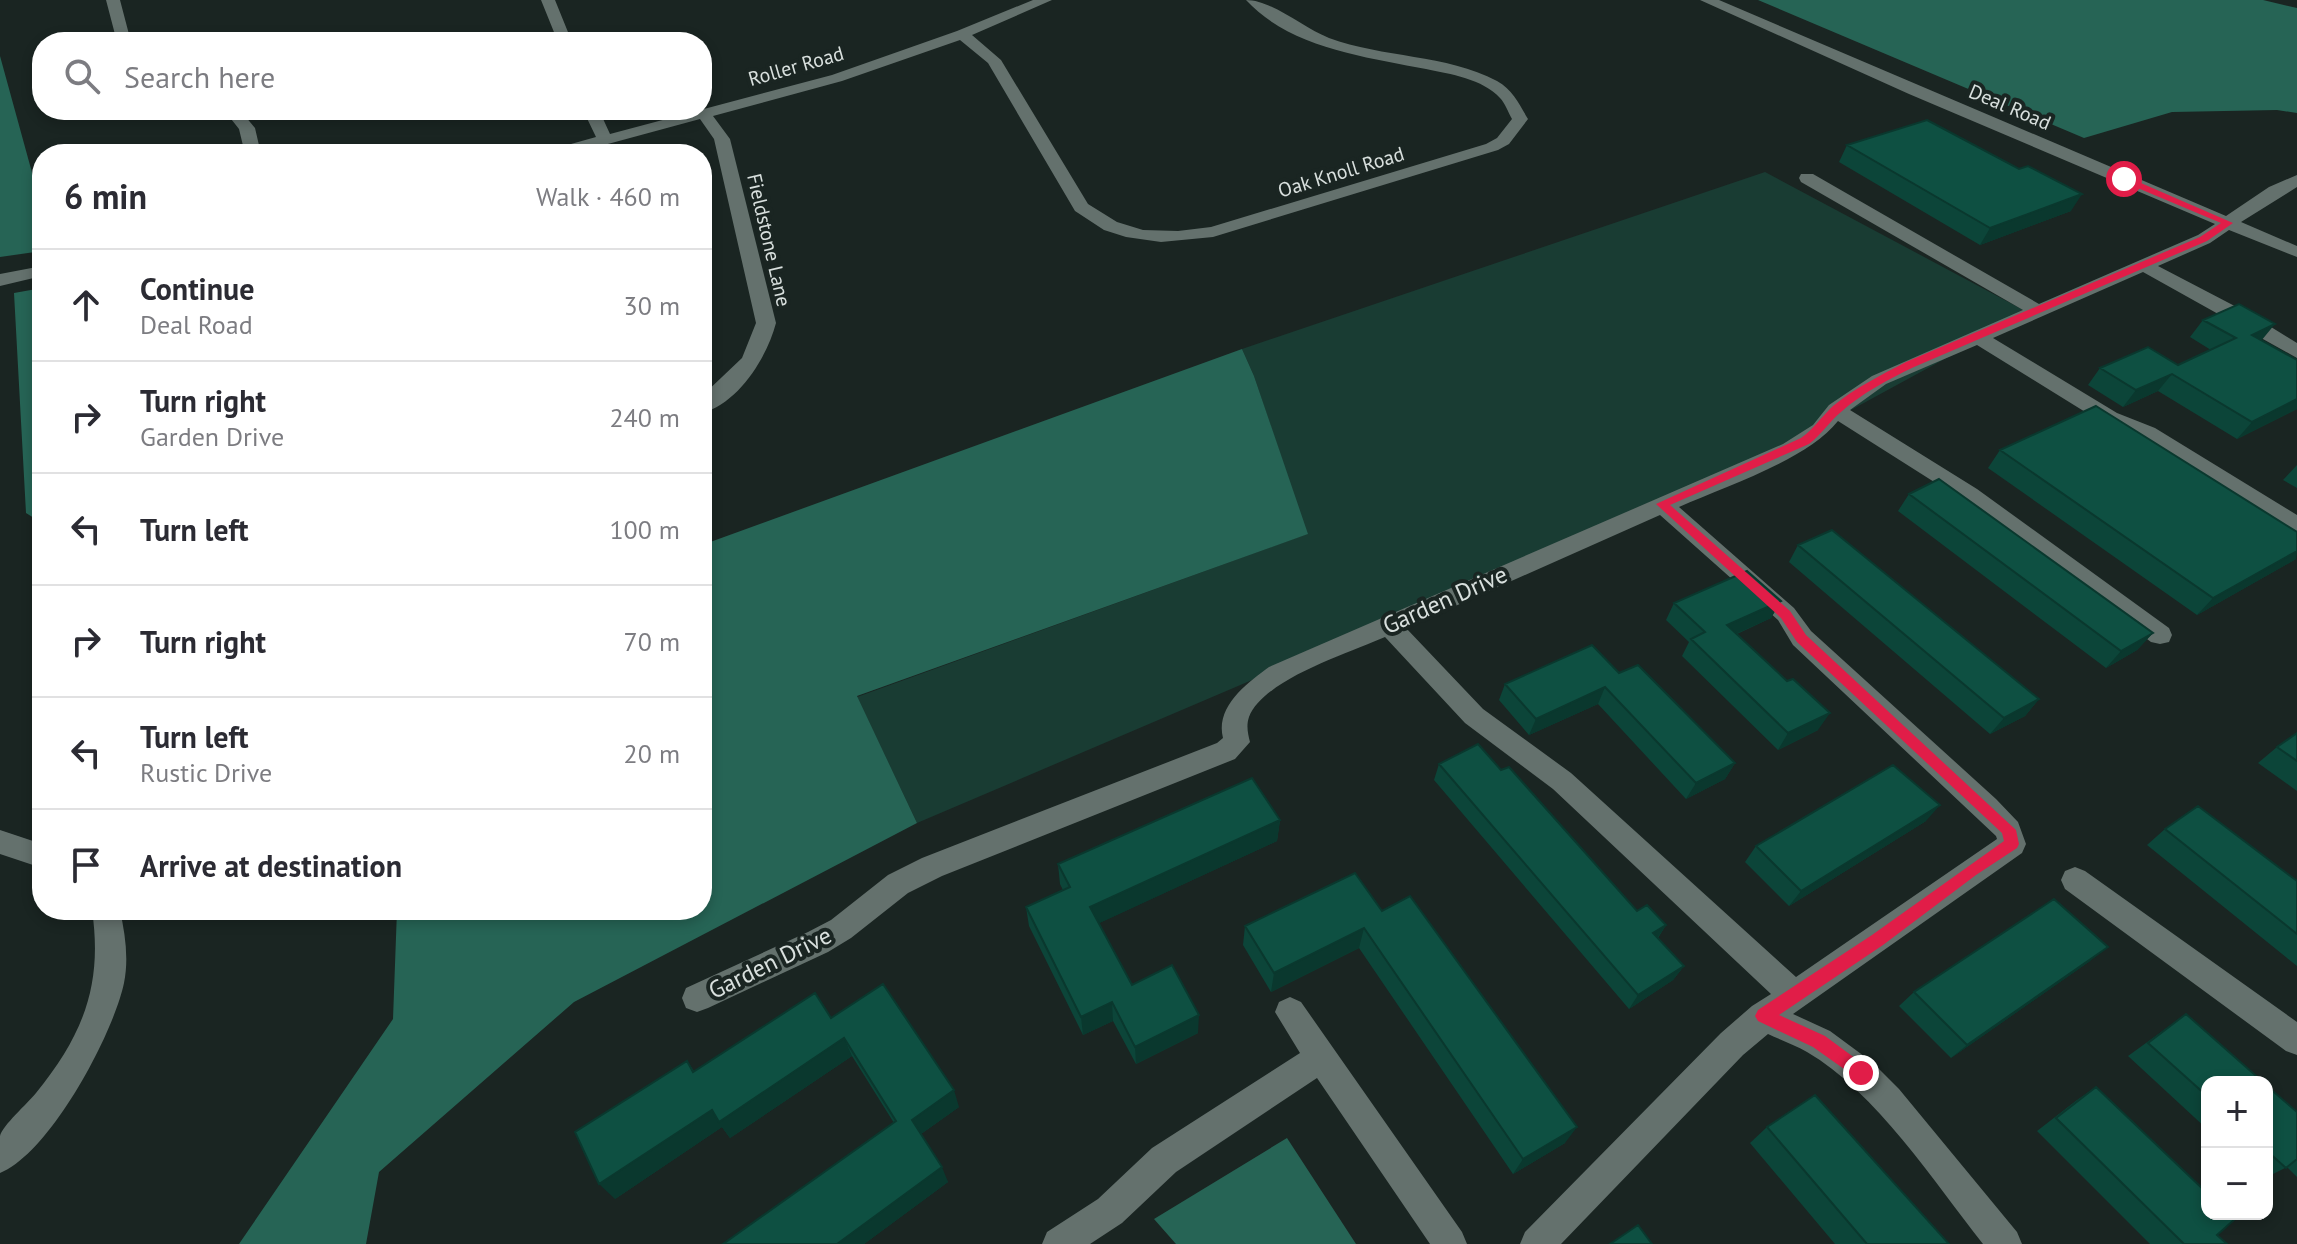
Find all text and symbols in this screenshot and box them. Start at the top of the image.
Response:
search box [32,32,712,120]
street label: Roller Road [745,40,847,92]
icon: search [60,54,104,98]
text: Search here [124,57,275,96]
street label: Deal Road [1965,78,2055,136]
street label: Oak Knoll Road [1275,140,1407,204]
route start [2106,161,2142,197]
street label: Fieldstone Lane [741,171,797,309]
text: 6 min [64,174,147,218]
text: Walk · 460 m [536,180,680,213]
text: Continue [140,269,254,308]
icon: ahead [64,283,108,327]
text: 30 m [624,289,680,322]
text: Deal Road [140,308,253,341]
text: Turn right [140,381,266,420]
icon: right [64,395,108,439]
text: 240 m [609,401,680,434]
text: Garden Drive [140,420,284,453]
icon: left [64,507,108,551]
text: Turn left [140,510,248,549]
text: 100 m [609,513,680,546]
street label: Garden Drive [1378,558,1512,641]
icon: right [64,619,108,663]
text: Turn right [140,622,266,661]
text: 70 m [624,625,680,658]
text: Turn left [140,717,248,756]
icon: left [64,731,108,775]
text: 20 m [624,737,680,770]
text: Rustic Drive [140,756,272,789]
icon: arrive [64,843,108,887]
text: Arrive at destination [140,846,402,885]
street label: Garden Drive [703,919,836,1006]
route end [1843,1055,1879,1091]
map controls [2201,1076,2273,1220]
button: + [2201,1076,2273,1148]
button: − [2201,1148,2273,1220]

